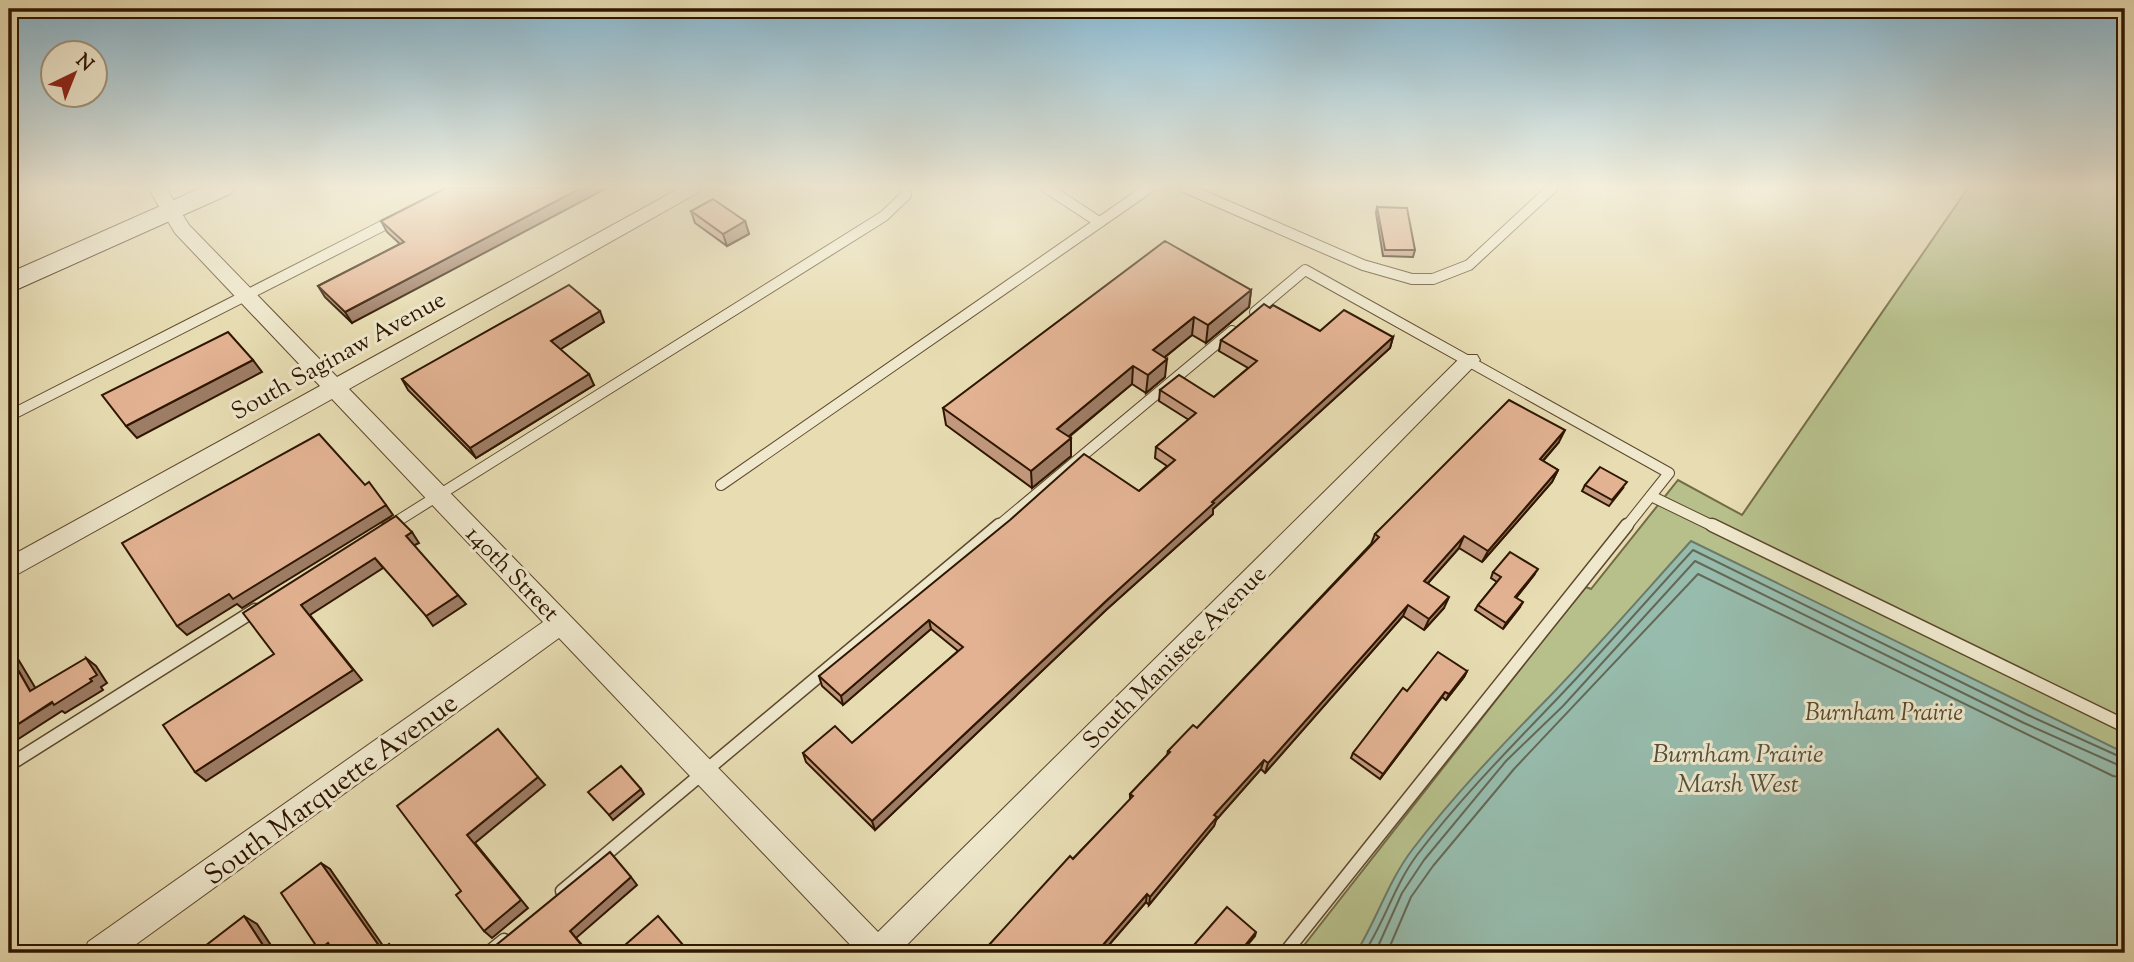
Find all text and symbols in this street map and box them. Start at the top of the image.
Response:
north arrow [38,38,108,108]
text: N [69,48,99,78]
street label: South Saginaw Avenue [226,284,452,430]
street label: 140th Street [457,519,566,630]
street label: South Manistee Avenue [1076,559,1275,758]
street label: South Marquette Avenue [197,685,467,896]
park label: Burnham Prairie [1805,697,1963,731]
water label: Burnham Prairie Marsh West [1652,737,1824,804]

